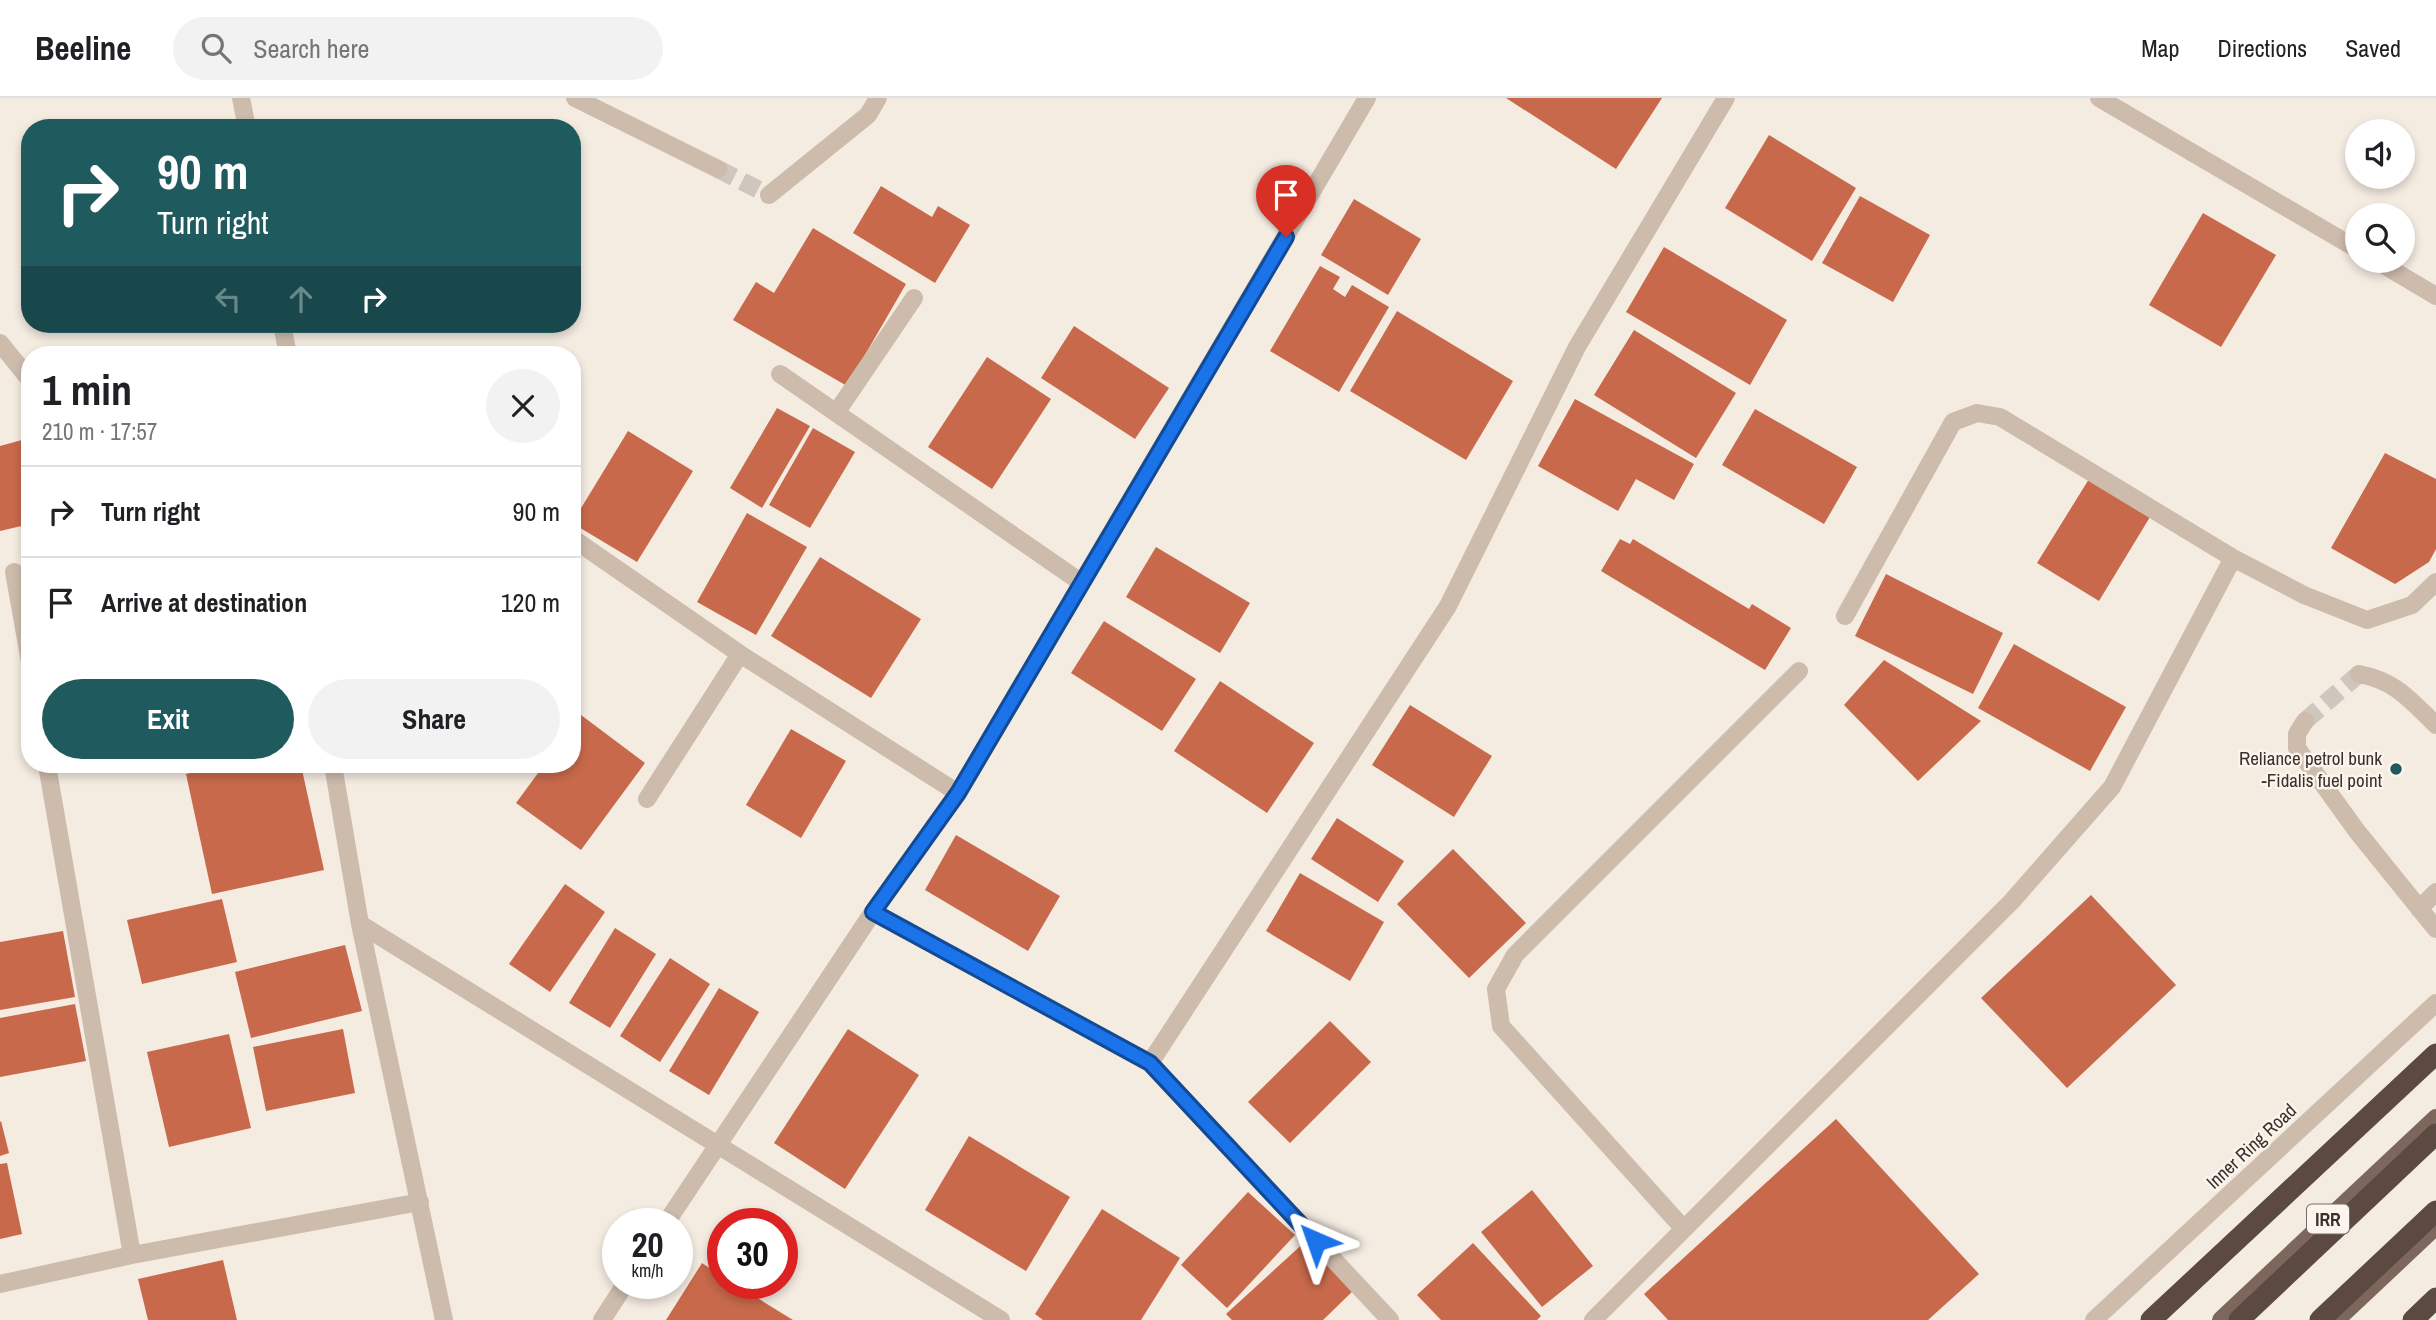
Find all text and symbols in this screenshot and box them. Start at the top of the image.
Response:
search box [173,17,663,80]
text: Beeline [35,26,131,70]
icon: search [197,29,235,67]
text: Search here [253,31,369,66]
text: Map [2141,32,2179,64]
text: Directions [2217,32,2307,64]
text: Saved [2345,32,2401,64]
map controls [2345,119,2415,273]
button: sound [2345,119,2415,189]
text: 90 m [157,138,249,204]
icon: right [42,147,133,238]
pin [1256,165,1316,237]
icon: arrive [1267,176,1305,214]
text: Turn right [157,201,269,244]
button: search [2345,203,2415,273]
icon: left [209,280,247,318]
icon: ahead [282,280,320,318]
icon: right [355,280,393,318]
text: 1 min [42,362,132,418]
button: close [486,369,560,443]
text: 210 m · 17:57 [42,416,157,447]
icon: right [42,493,80,531]
text: Turn right [101,494,200,529]
text: 90 m [513,494,560,529]
icon: arrive [42,584,80,622]
text: Arrive at destination [101,585,307,620]
text: 120 m [501,585,560,620]
button: Exit [42,679,294,759]
button: Share [308,679,560,759]
place label: Reliance petrol bunk -Fidalis fuel point [2239,745,2383,793]
marker: Reliance petrol bunk -Fidalis fuel point [2388,761,2404,777]
street label: Inner Ring Road [2200,1098,2302,1194]
position arrow [1279,1204,1353,1278]
road number: IRR [2307,1204,2349,1234]
speed limit sign: 30 [707,1208,798,1299]
text: 20 [632,1221,663,1268]
text: km/h [632,1258,664,1283]

